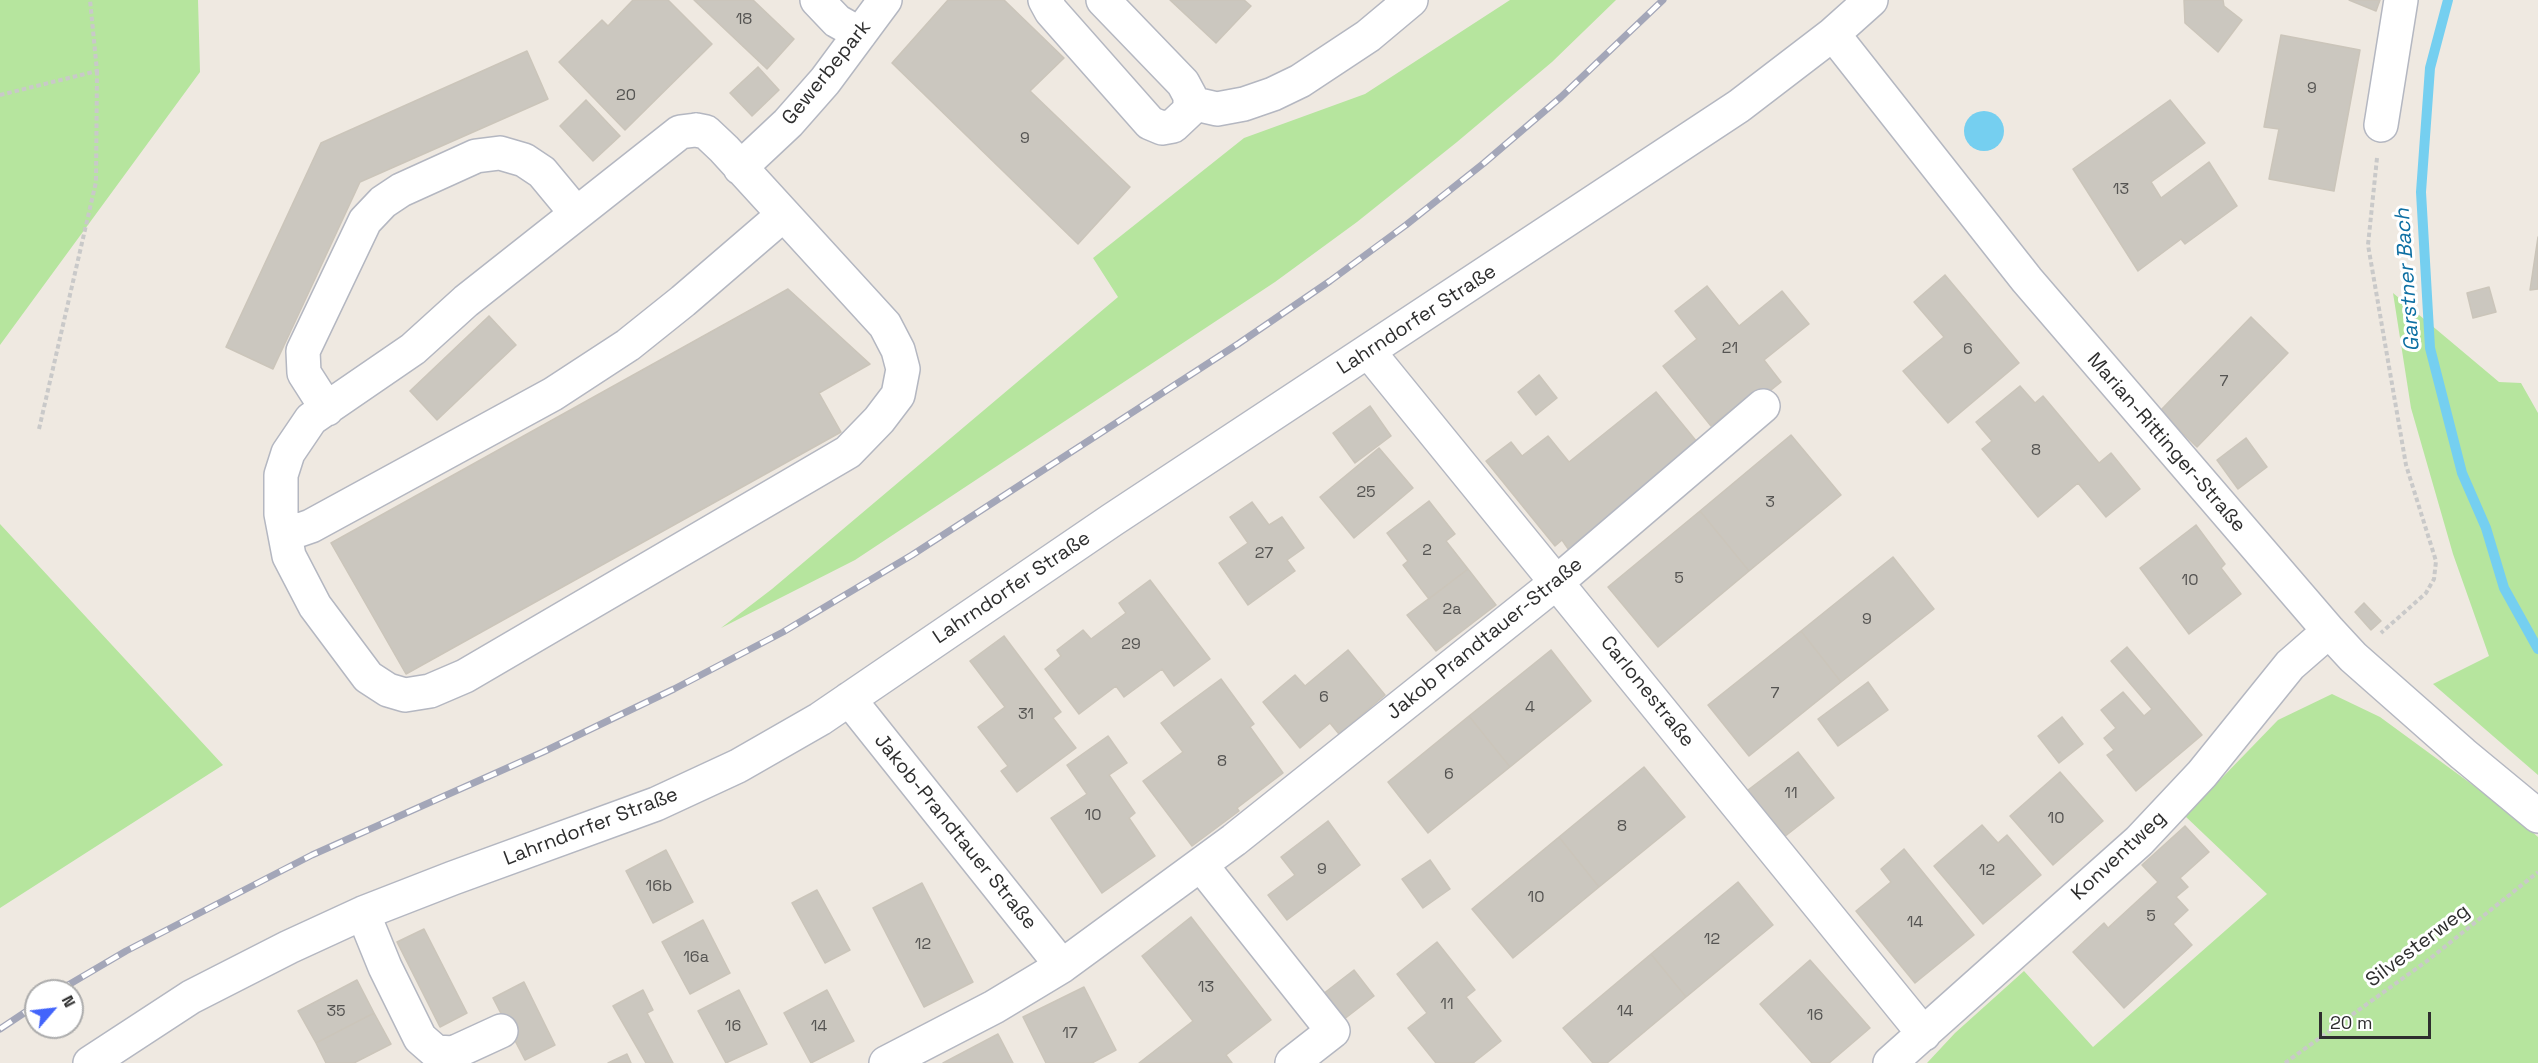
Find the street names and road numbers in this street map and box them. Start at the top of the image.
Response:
street label: Gewerbepark [778,16,876,130]
street label: Lahrndorfer Straße [1333,260,1501,380]
street label: Marian-Rittinger-Straße [2082,348,2250,538]
street label: Lahrndorfer Straße [929,526,1095,650]
street label: Jakob Prandtauer-Straße [1382,553,1588,725]
street label: Carlonestraße [1595,632,1699,752]
street label: Jakob-Prandtauer Straße [869,729,1041,935]
street label: Lahrndorfer Straße [500,783,682,871]
street label: Konventweg [2067,806,2171,906]
street label: Silvesterweg [2362,899,2474,993]

